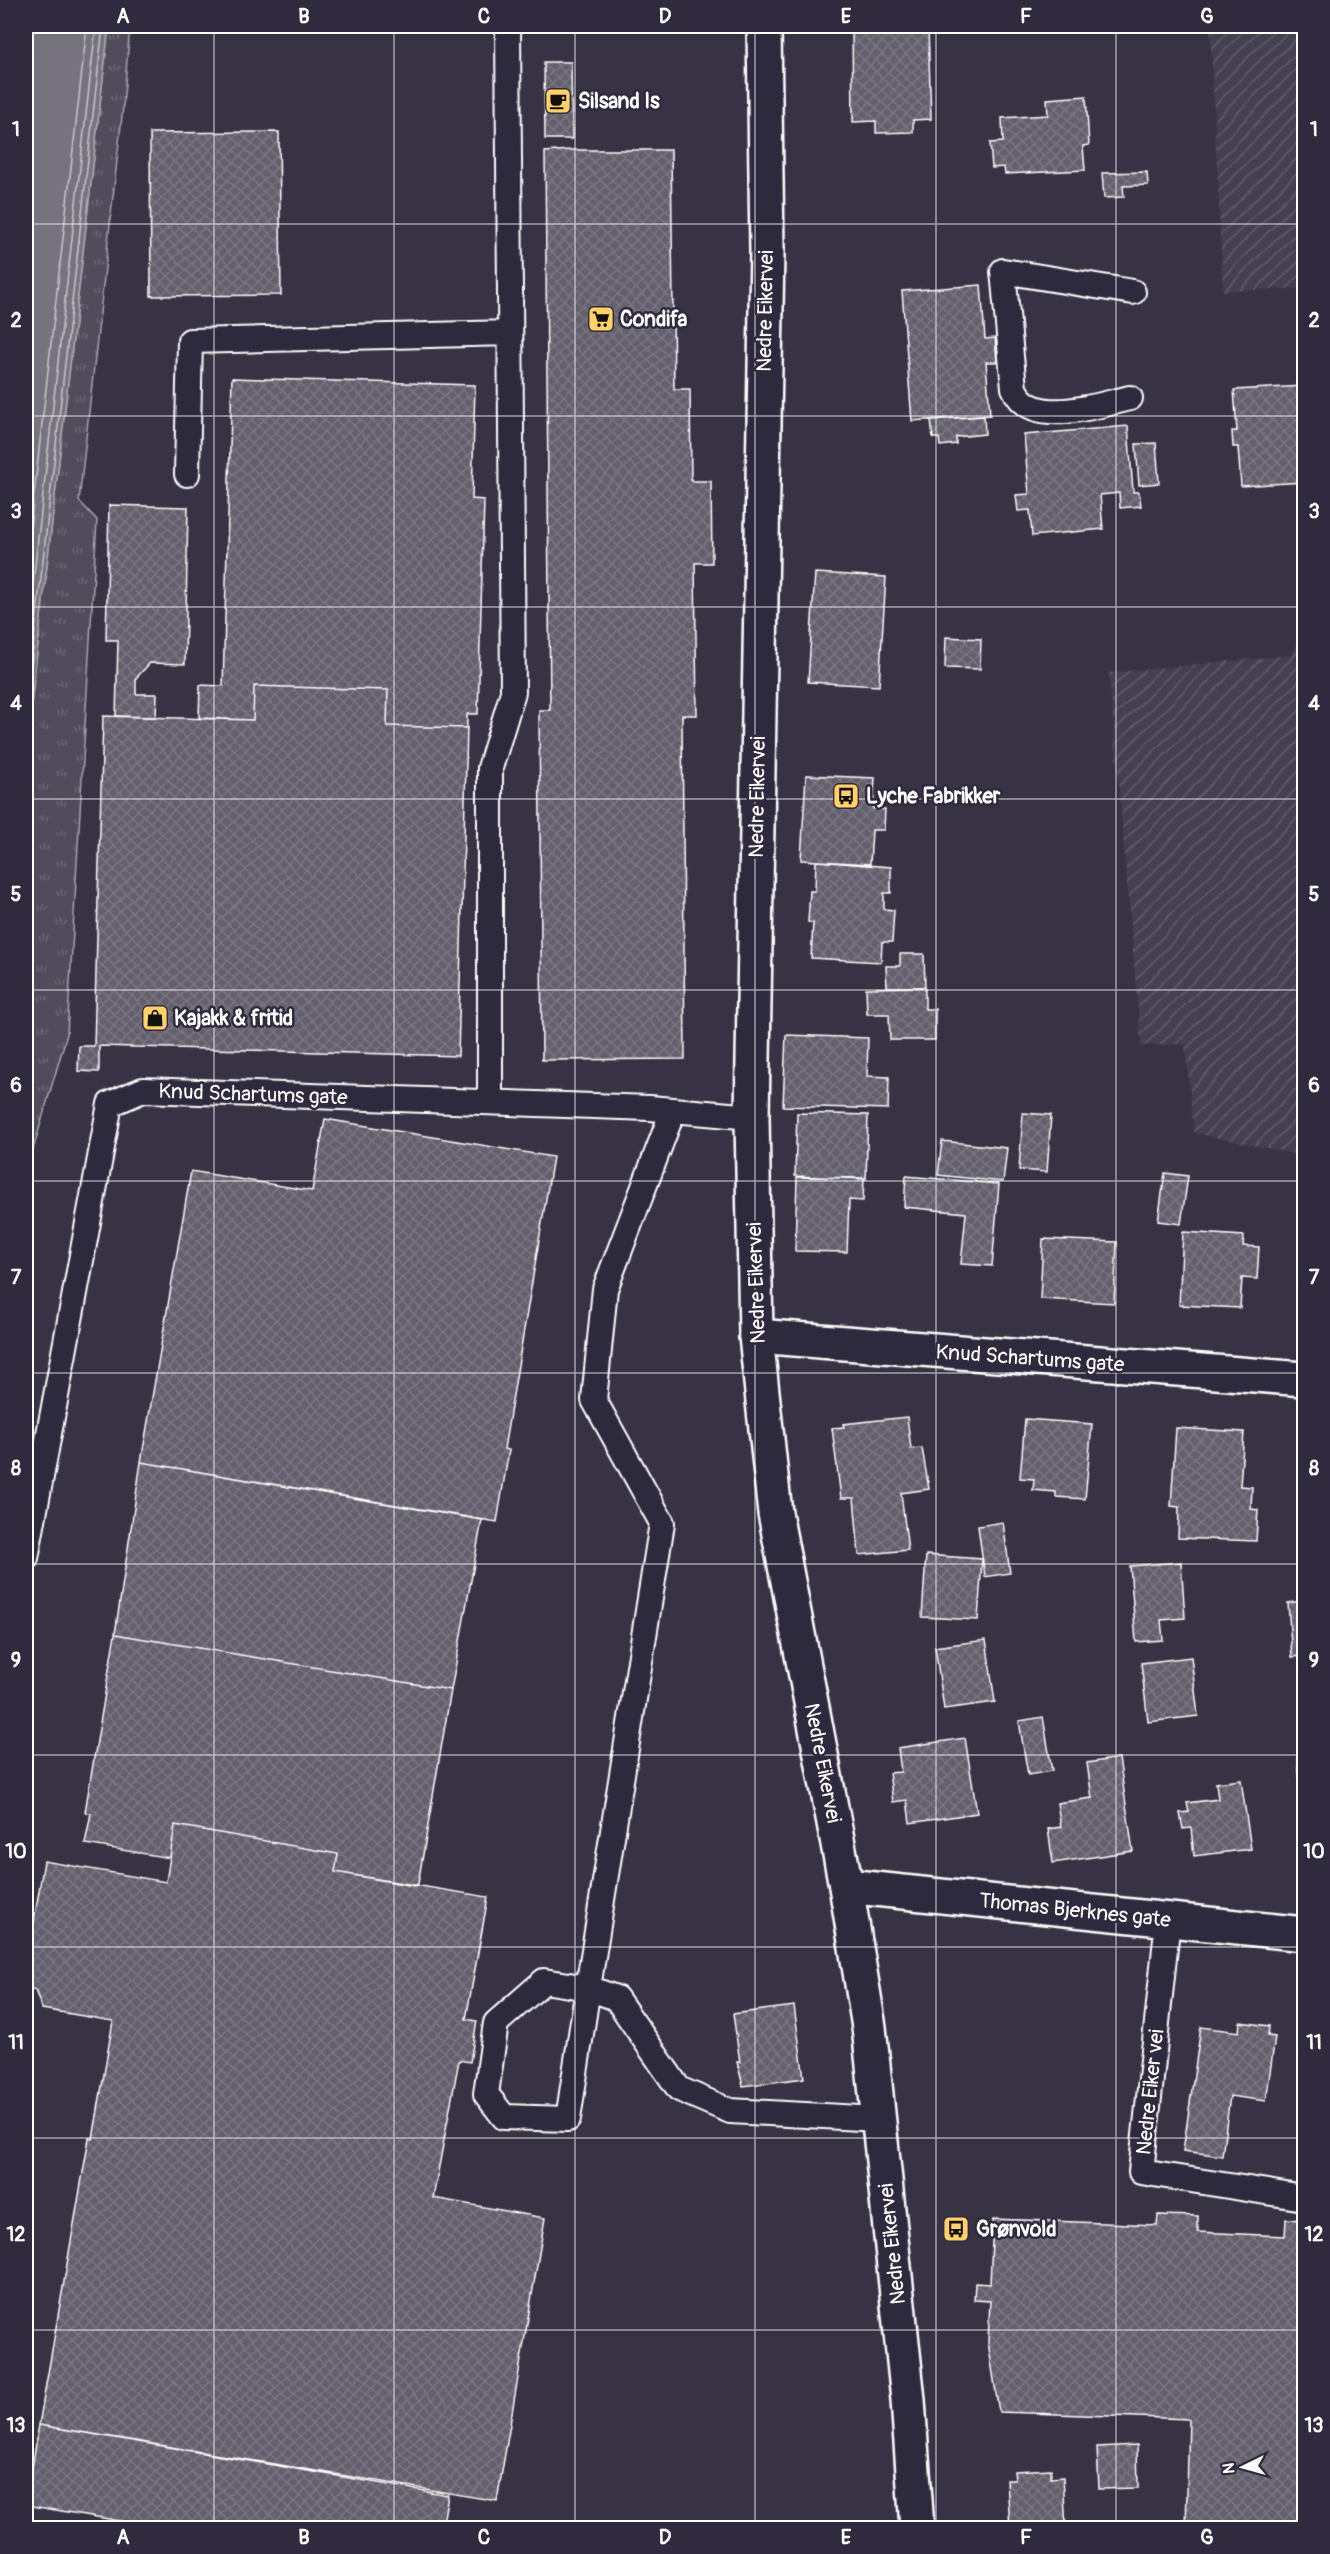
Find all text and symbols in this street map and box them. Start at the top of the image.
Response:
text: A [117,4,130,29]
text: B [298,4,310,29]
text: C [478,4,490,29]
text: D [659,4,672,29]
text: E [841,4,852,29]
text: F [1020,4,1032,29]
text: G [1200,4,1214,29]
cafe icon: Silsand Is [543,86,573,116]
place label: Silsand Is [578,88,660,115]
text: 1 [12,117,20,142]
text: 1 [1310,117,1318,142]
street label: Nedre Eikervei [751,250,780,372]
supermarket icon: Condifa [586,304,616,334]
place label: Condifa [620,306,688,333]
text: 2 [10,308,22,333]
text: 2 [1308,308,1320,333]
text: 3 [10,499,22,524]
text: 3 [1308,499,1320,524]
text: 4 [10,691,22,716]
text: 4 [1308,691,1320,716]
street label: Nedre Eikervei [743,736,772,858]
bus stop icon: Lyche Fabrikker [831,781,861,811]
place label: Lyche Fabrikker [866,783,1001,810]
text: 5 [11,882,22,907]
text: 5 [1309,882,1320,907]
shop icon: Kajakk & fritid [140,1003,170,1033]
place label: Kajakk & fritid [174,1005,293,1032]
text: 6 [10,1073,22,1098]
text: 6 [1308,1073,1320,1098]
street label: Knud Schartums gate [158,1078,349,1111]
street label: Nedre Eikervei [741,1221,772,1344]
text: 7 [11,1265,22,1290]
text: 7 [1309,1265,1320,1290]
street label: Knud Schartums gate [935,1338,1126,1379]
text: 8 [11,1456,21,1481]
text: 8 [1309,1456,1319,1481]
text: 9 [11,1648,21,1673]
text: 9 [1309,1648,1319,1673]
street label: Nedre Eikervei [798,1701,847,1826]
text: 10 [5,1839,27,1864]
text: 10 [1303,1839,1325,1864]
street label: Thomas Bjerknes gate [978,1887,1173,1934]
street label: Nedre Eiker vei [1130,2028,1171,2156]
text: 11 [8,2030,24,2055]
text: 11 [1306,2030,1322,2055]
street label: Nedre Eikervei [873,2182,912,2306]
bus stop icon: Grønvold [941,2214,971,2244]
place label: Grønvold [976,2216,1057,2243]
text: 12 [7,2222,26,2247]
text: 12 [1305,2222,1324,2247]
text: 13 [7,2413,25,2438]
text: 13 [1305,2413,1323,2438]
north arrow [1213,2437,1273,2497]
text: N [1219,2462,1239,2474]
text: A [117,2525,130,2550]
text: B [298,2525,310,2550]
text: C [478,2525,490,2550]
text: D [659,2525,672,2550]
text: E [841,2525,852,2550]
text: F [1020,2525,1032,2550]
text: G [1200,2525,1214,2550]

